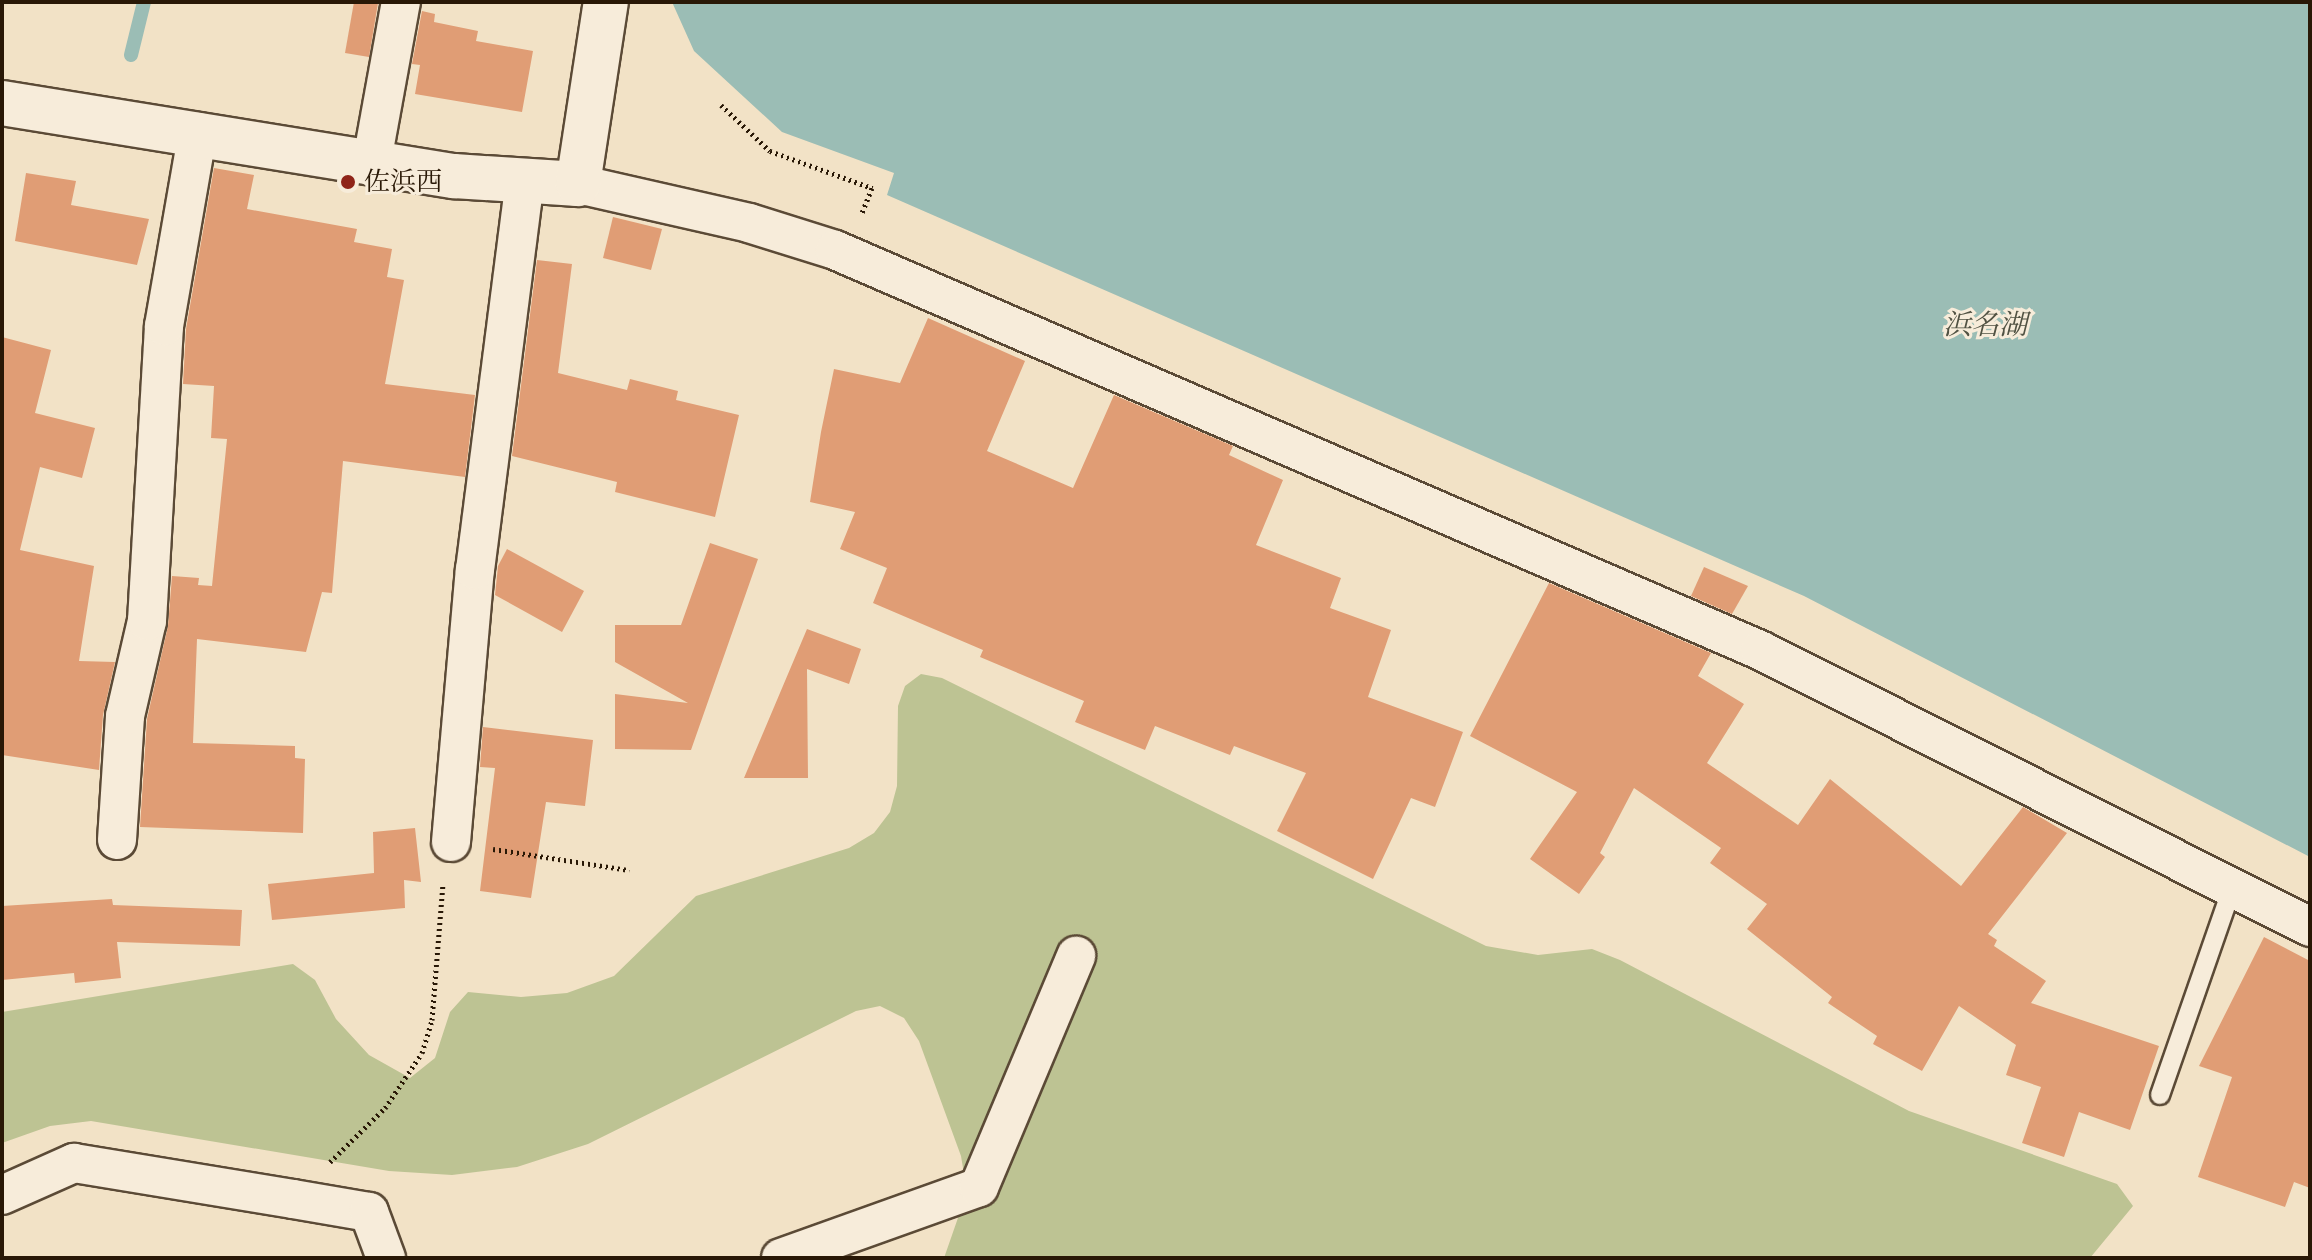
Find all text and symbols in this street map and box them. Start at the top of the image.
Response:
place label: 佐浜西 [364,166,442,198]
marker: 佐浜西 [339,173,357,191]
water label: 浜名湖 [1943,308,2027,342]

